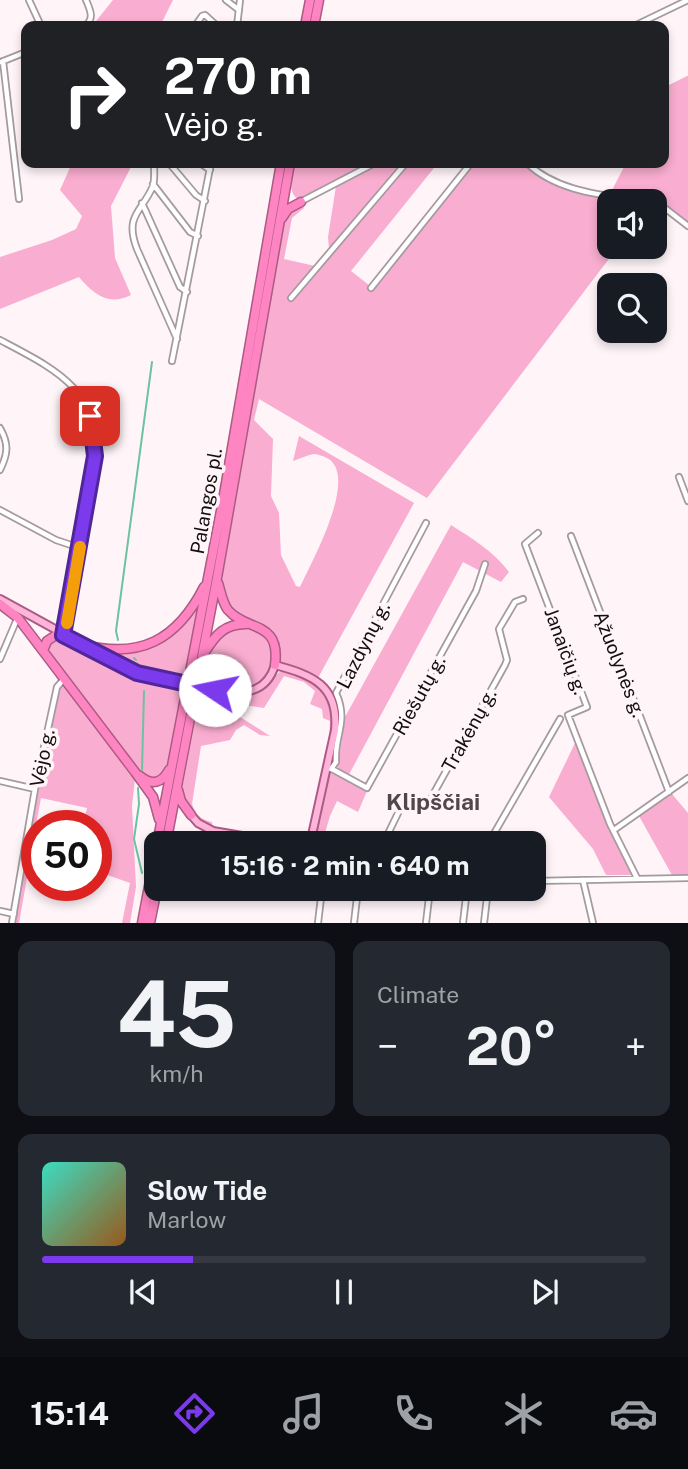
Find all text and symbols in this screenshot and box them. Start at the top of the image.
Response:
text: 270 m [164,47,312,105]
icon: right [49,49,140,140]
text: Vėjo g. [164,106,263,143]
map controls [597,189,667,343]
button: sound [597,189,667,259]
button: search [597,273,667,343]
pin [60,386,120,446]
icon: arrive [71,397,109,435]
street label: Palangos pl. [186,446,226,556]
street label: Lazdynų g. [332,598,394,692]
street label: Janaičių g. [540,605,592,697]
street label: Ąžuolynės g. [590,608,650,720]
street label: Riešutų g. [388,651,450,739]
position arrow [178,653,252,727]
street label: Trakėnų g. [437,684,501,776]
street label: Vėjo g. [25,727,59,789]
district label: Klipščiai [386,788,480,815]
speed limit sign: 50 [21,810,112,901]
text: 15:16 · 2 min · 640 m [221,850,469,881]
text: 45 [116,961,237,1067]
text: Climate [377,981,459,1008]
text: 20° [466,1016,557,1077]
text: − [377,1024,398,1069]
text: + [625,1024,646,1069]
text: km/h [149,1060,204,1087]
text: Slow Tide [147,1175,267,1206]
text: Marlow [147,1206,226,1233]
icon: previous [124,1273,162,1311]
icon: pause [325,1273,363,1311]
icon: next [526,1273,564,1311]
icon: directions [170,1389,219,1438]
icon: music [279,1389,328,1438]
icon: phone [389,1389,438,1438]
icon: climate [499,1389,548,1438]
icon: car [609,1389,658,1438]
text: 15:14 [30,1395,109,1432]

